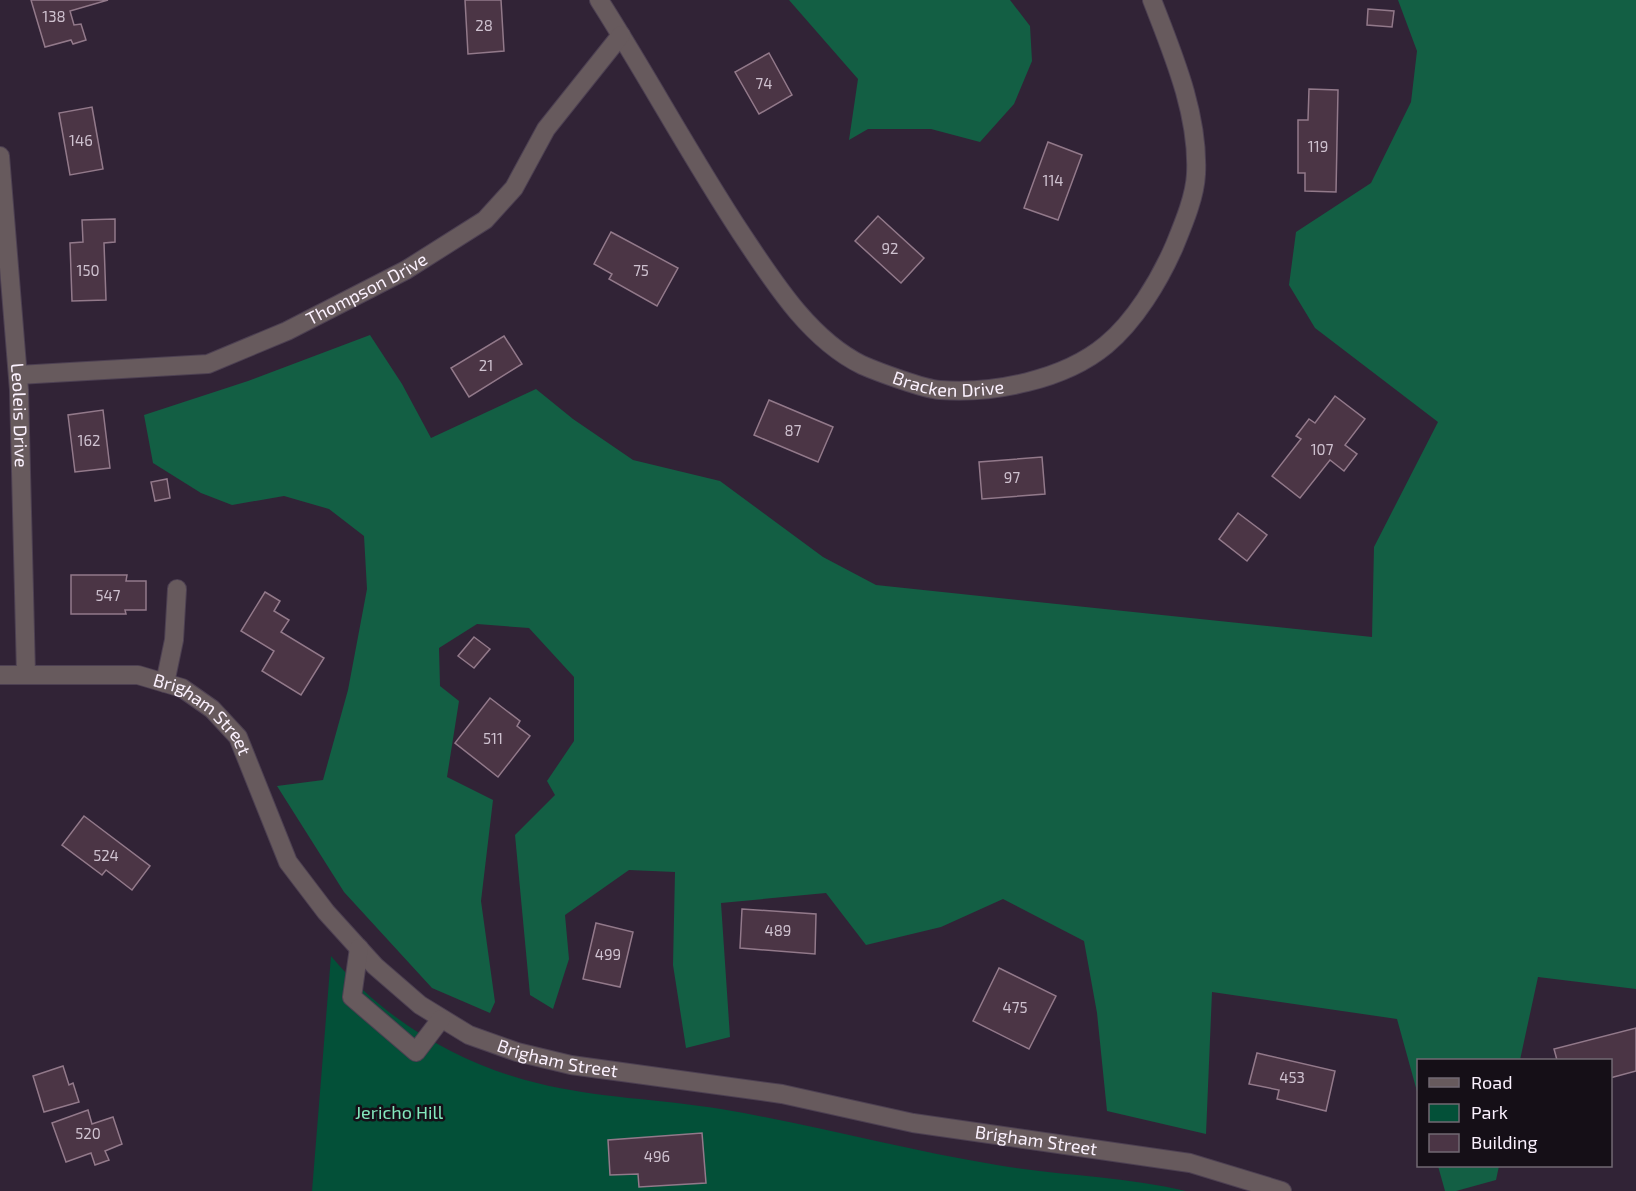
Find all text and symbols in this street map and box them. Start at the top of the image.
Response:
house number: 138 [42,7,66,25]
house number: 28 [475,16,493,34]
house number: 74 [756,74,772,92]
house number: 146 [69,131,93,149]
house number: 119 [1308,137,1328,155]
house number: 114 [1042,171,1064,189]
house number: 92 [881,239,899,257]
street label: Thompson Drive [302,247,431,329]
house number: 150 [76,261,100,279]
house number: 75 [633,261,649,279]
house number: 21 [479,356,493,374]
street label: Leoleis Drive [7,362,33,468]
street label: Bracken Drive [890,366,1005,401]
house number: 87 [785,421,802,439]
house number: 162 [78,431,100,449]
house number: 107 [1311,440,1334,458]
house number: 97 [1004,468,1020,486]
house number: 547 [96,586,121,604]
street label: Brigham Street [151,668,256,758]
house number: 511 [483,729,503,747]
house number: 524 [93,846,119,864]
house number: 489 [765,921,791,939]
house number: 499 [595,945,621,963]
house number: 475 [1003,998,1027,1016]
street label: Brigham Street [494,1034,619,1081]
legend [1417,1059,1612,1167]
house number: 453 [1279,1068,1305,1086]
text: Road [1471,1071,1512,1093]
park label: Jericho Hill [355,1101,444,1123]
text: Park [1471,1101,1508,1123]
street label: Brigham Street [974,1120,1099,1159]
house number: 520 [75,1124,101,1142]
text: Building [1471,1131,1538,1153]
house number: 496 [644,1147,670,1165]

